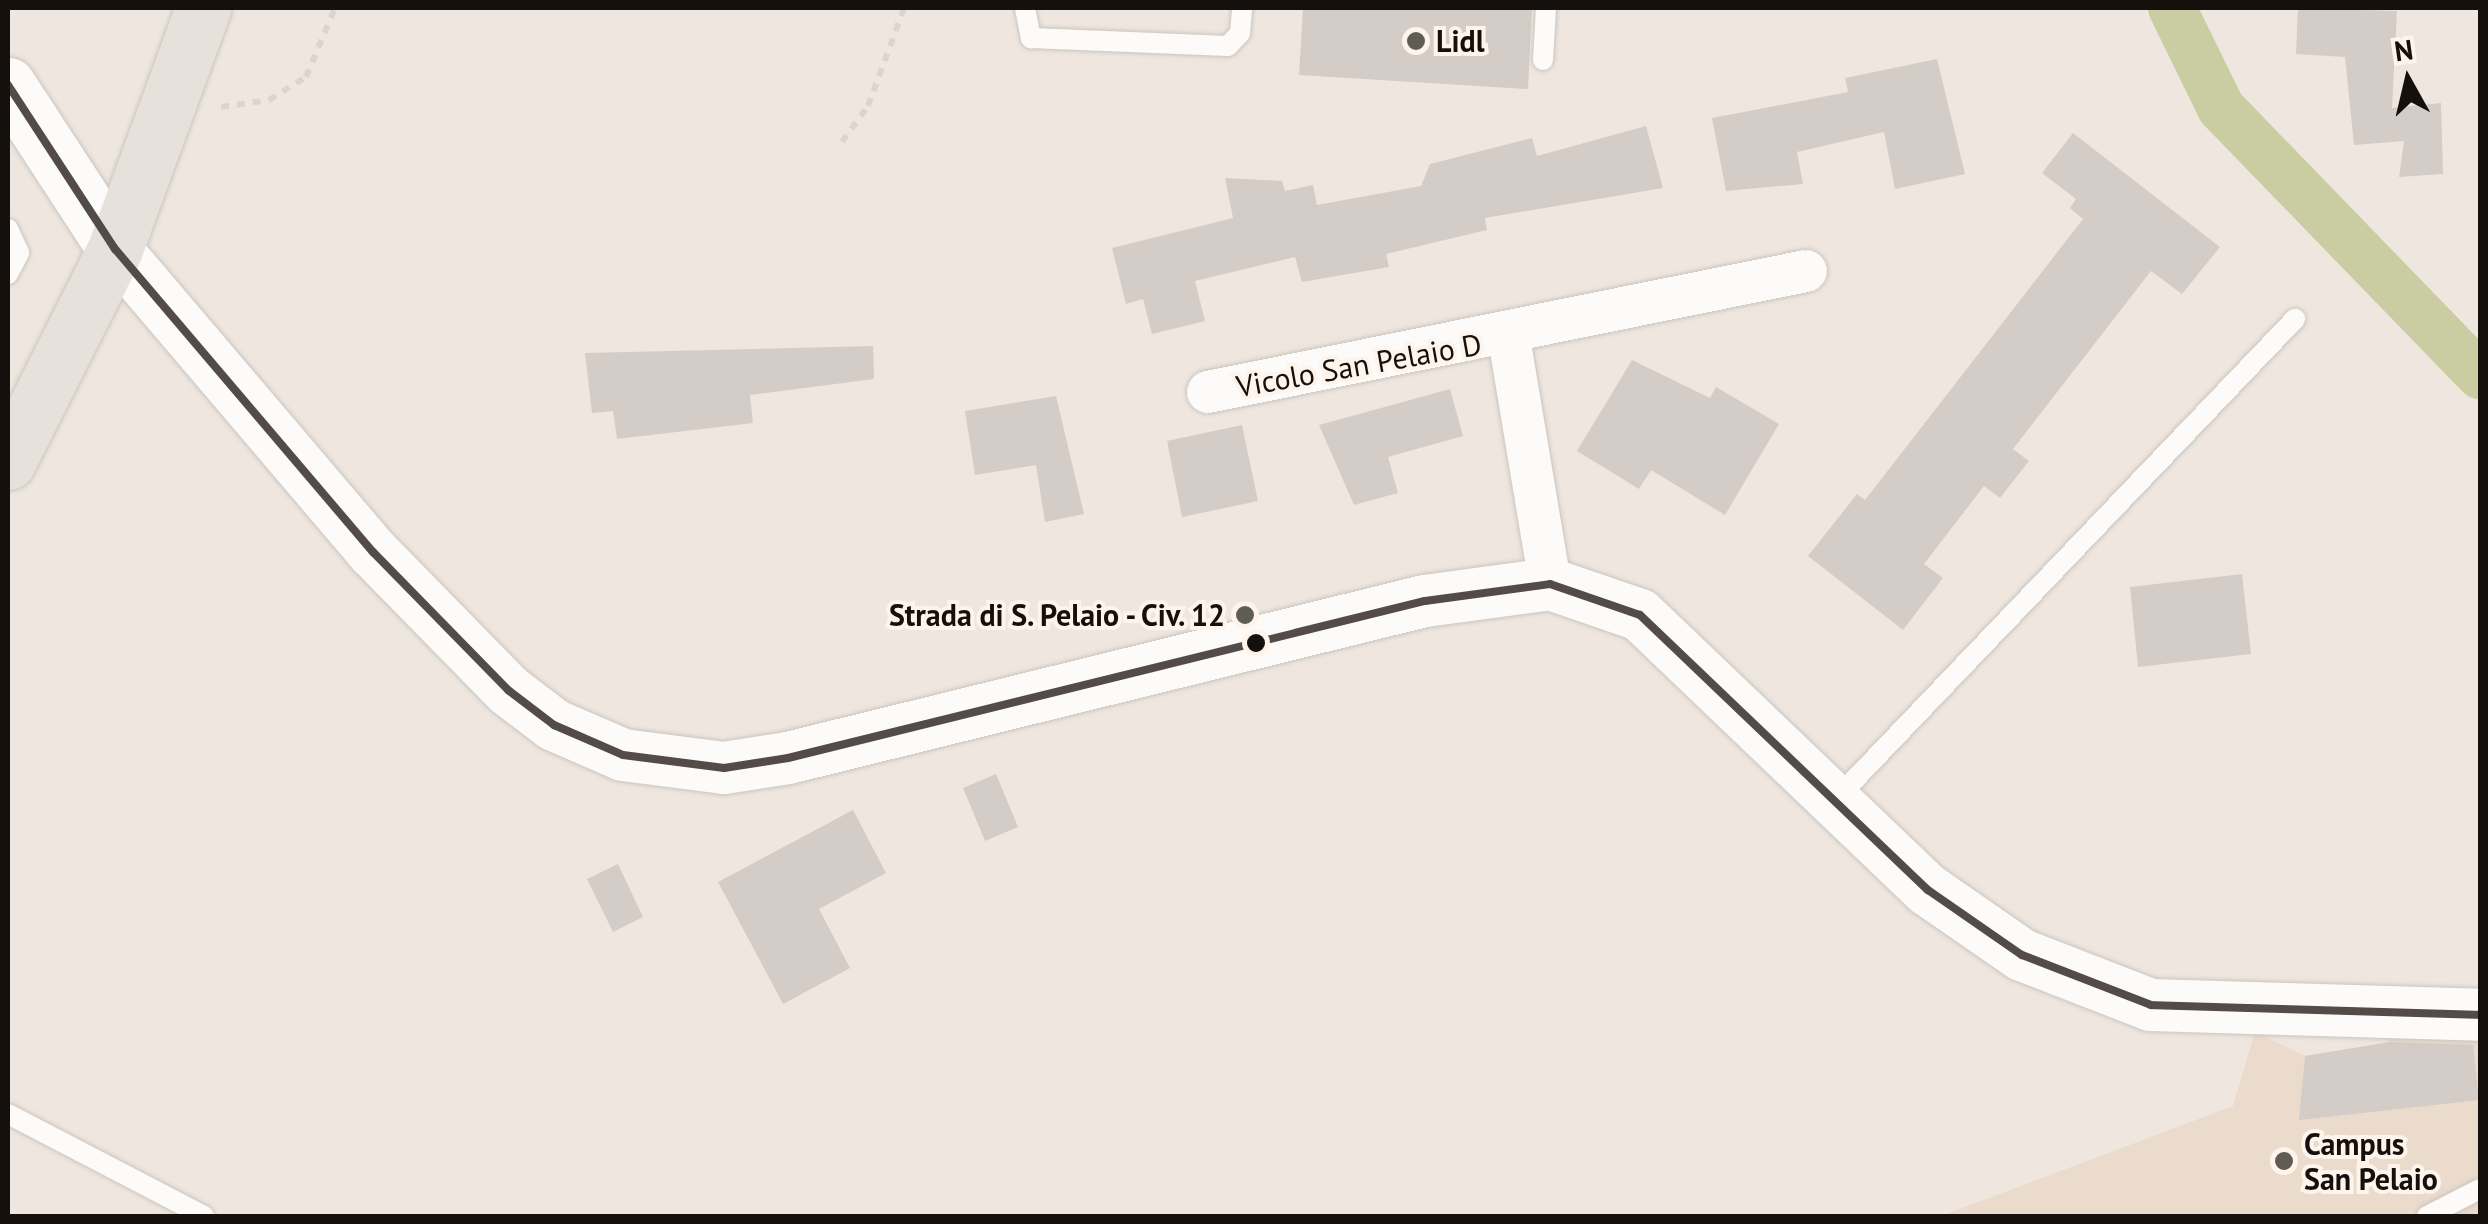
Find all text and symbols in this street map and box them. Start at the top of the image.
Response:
place label: Lidl [1436,23,1484,59]
marker: Lidl [1405,30,1427,52]
north arrow [2358,30,2458,130]
text: N [2392,30,2415,69]
street label: Vicolo San Pelaio D [1234,326,1484,404]
place label: Strada di S. Pelaio - Civ. 12 [881,597,1225,633]
marker: Strada di S. Pelaio - Civ. 12 [1234,604,1256,626]
unlabelled marker [1246,633,1266,653]
place label: Campus San Pelaio [2304,1126,2438,1196]
marker: Campus San Pelaio [2273,1150,2295,1172]

